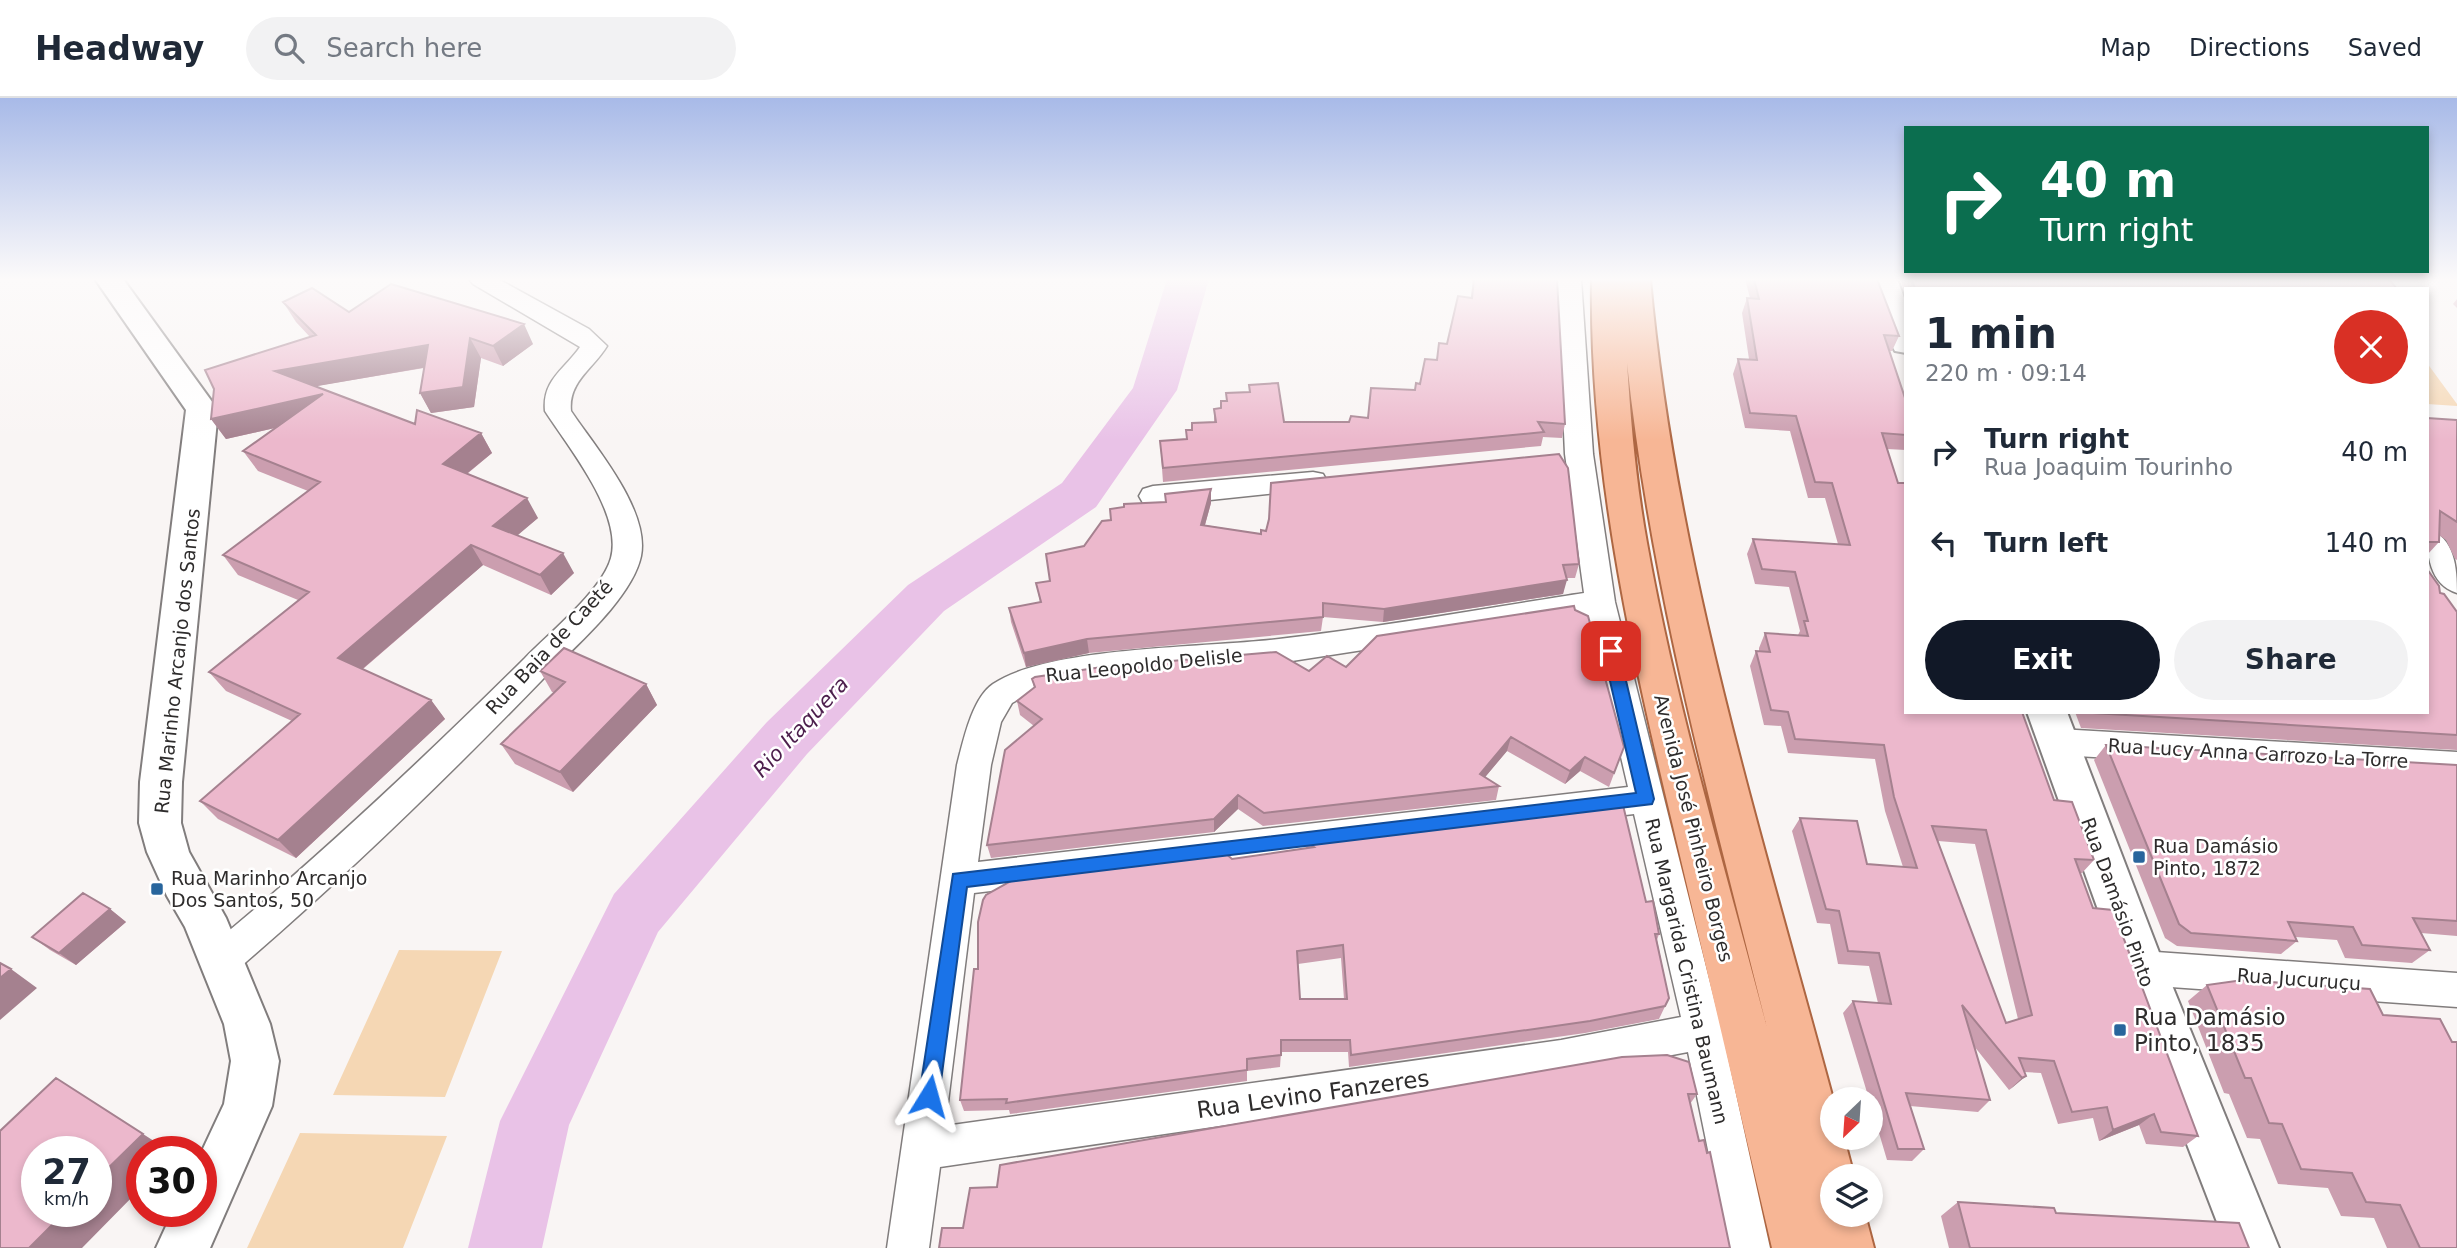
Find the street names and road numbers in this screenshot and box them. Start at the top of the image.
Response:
street label: Rua Marinho Arcanjo dos Santos [150,507,204,815]
street label: Rua Baia de Caeté [481,575,617,719]
street label: Rua Leopoldo Delisle [1044,644,1244,686]
street label: Avenida José Pinheiro Borges [1650,692,1738,964]
street label: Rua Lucy Anna Carrozo La Torre [2107,734,2409,772]
street label: Rua Damásio Pinto [2077,814,2159,990]
street label: Rua Margarida Cristina Baumann [1641,816,1733,1126]
street label: Rua Jucuruçu [2236,964,2362,994]
street label: Rua Levino Fanzeres [1195,1065,1431,1123]

